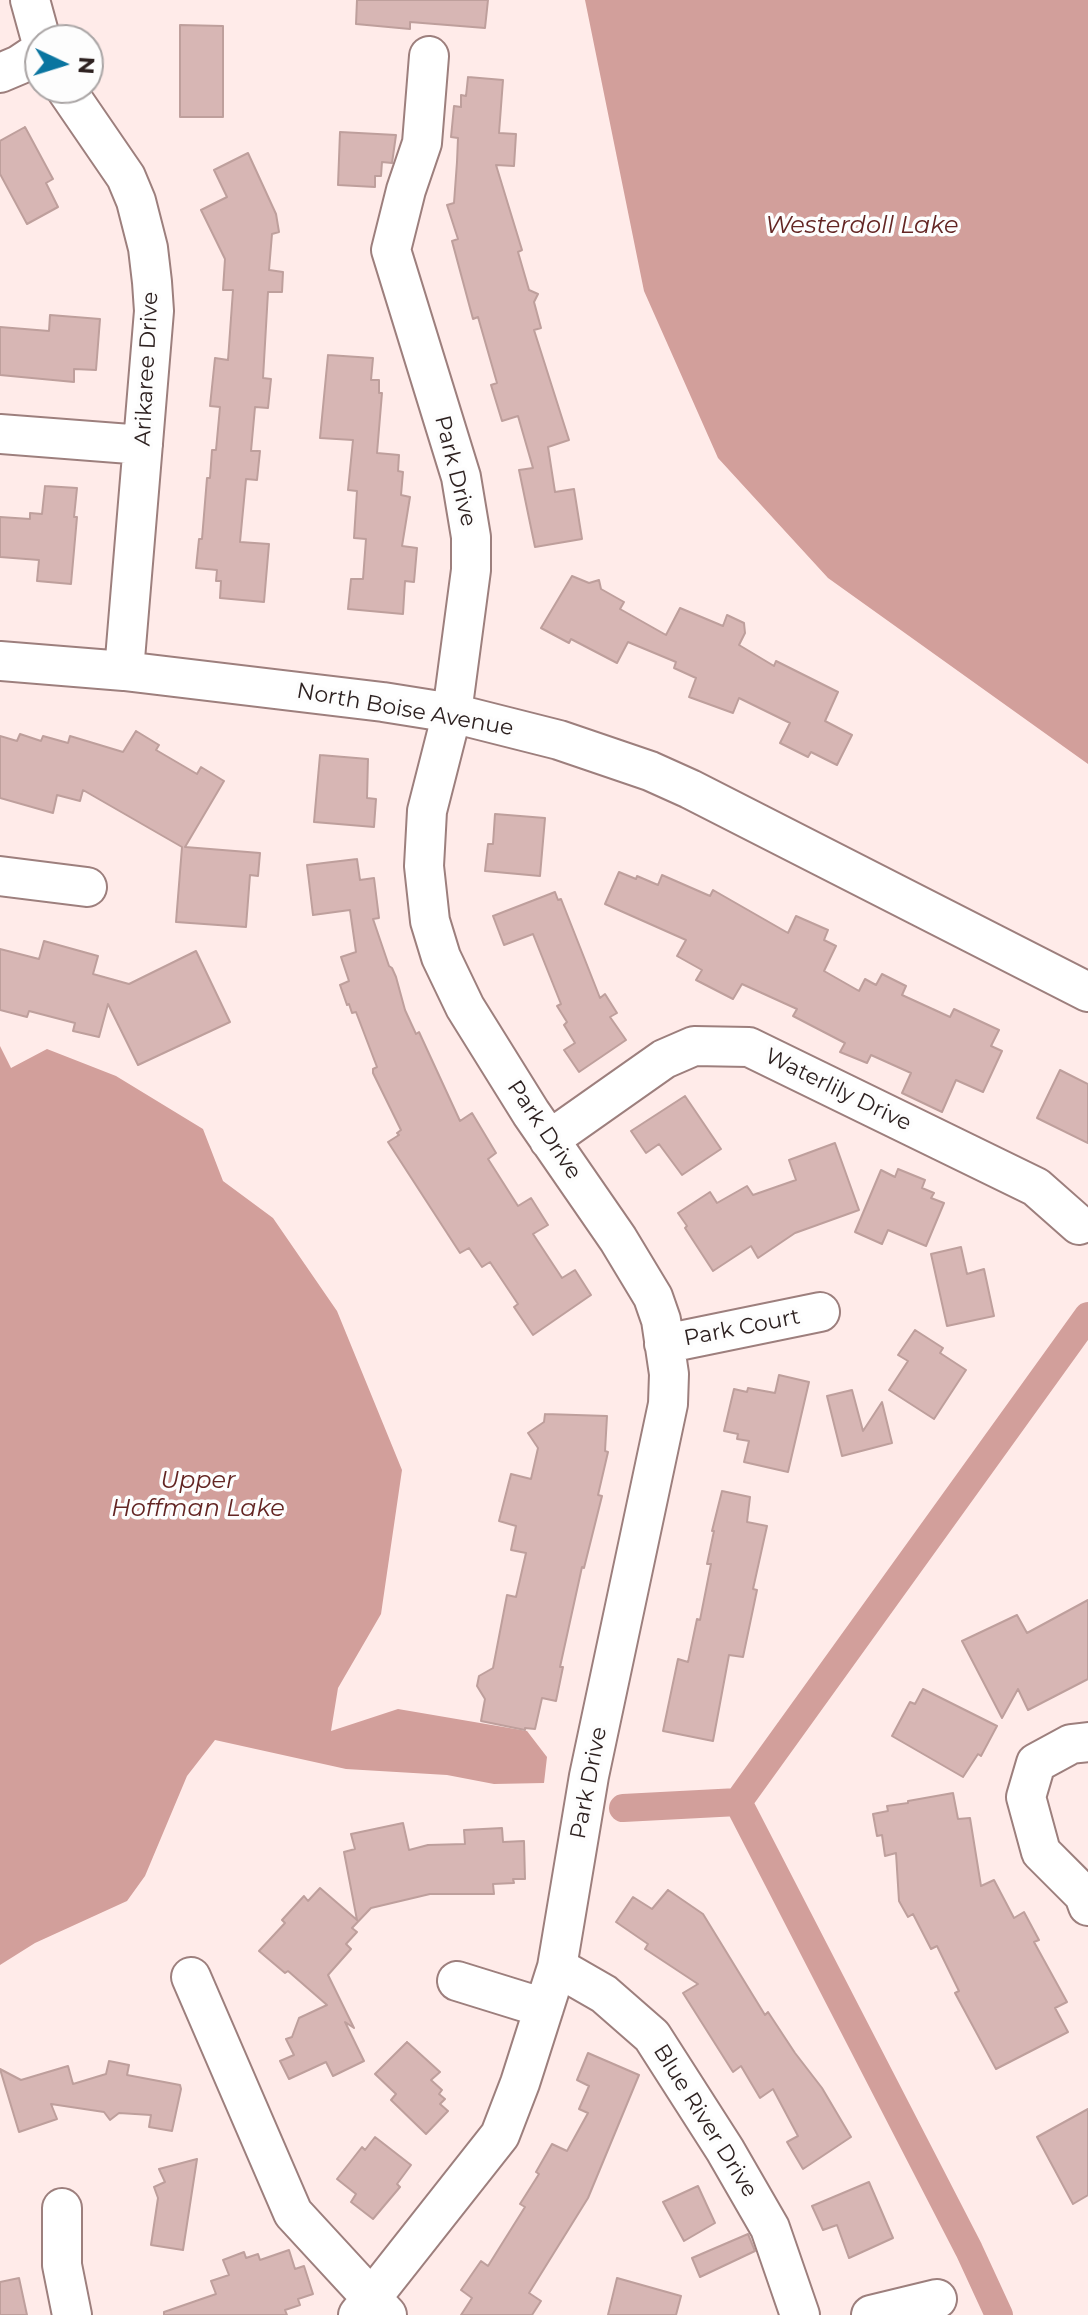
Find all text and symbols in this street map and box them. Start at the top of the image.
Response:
north arrow [24,24,104,104]
text: N [72,56,101,75]
water label: Westerdoll Lake [765,212,959,240]
street label: Arikaree Drive [130,291,164,447]
street label: Park Drive [428,413,482,529]
street label: North Boise Avenue [295,678,515,742]
street label: Waterlily Drive [760,1043,916,1137]
street label: Park Drive [501,1076,587,1184]
street label: Park Court [682,1304,802,1352]
water label: Upper Hoffman Lake [111,1467,285,1523]
street label: Park Drive [565,1725,613,1841]
street label: Blue River Drive [647,2040,763,2202]

